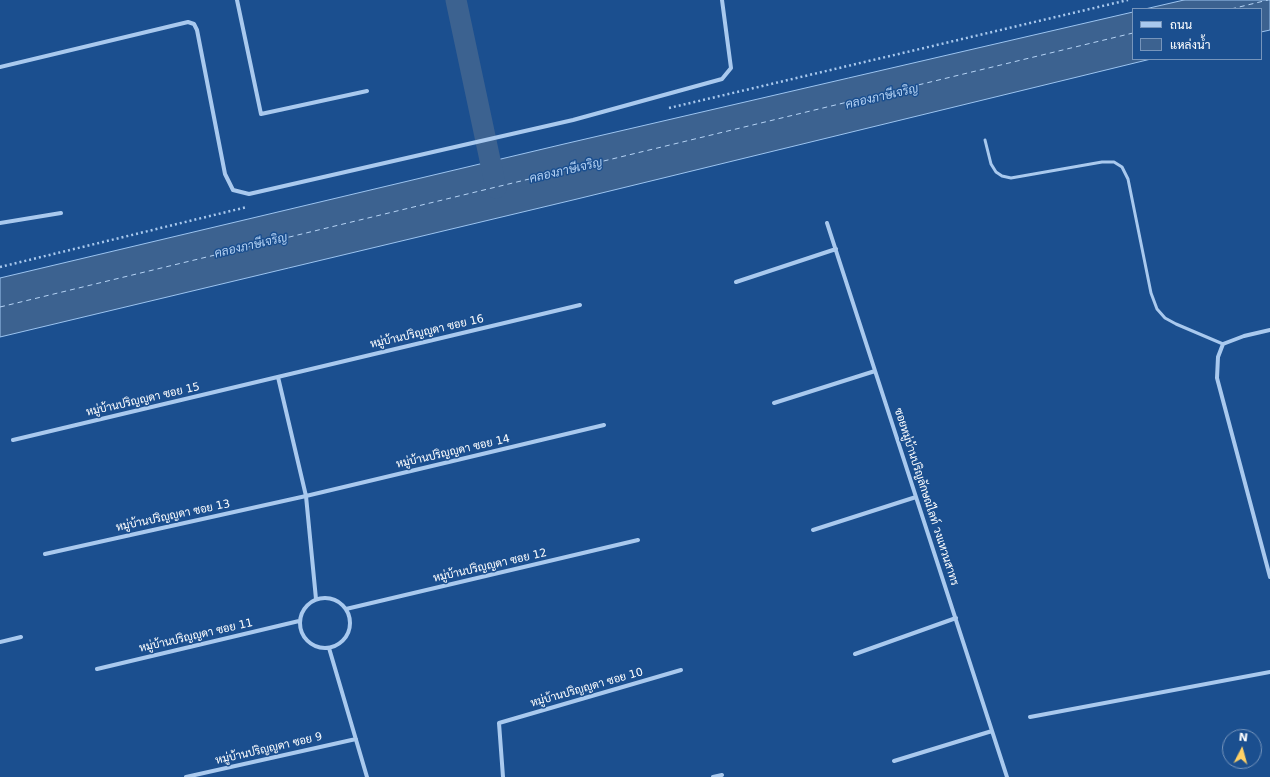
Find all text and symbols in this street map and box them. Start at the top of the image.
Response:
legend [1132,8,1262,60]
text: ถนน [1170,18,1192,32]
text: แหล่งน้ำ [1170,38,1210,52]
water label: คลองภาษีเจริญ [844,82,920,112]
water label: คลองภาษีเจริญ [528,156,604,186]
water label: คลองภาษีเจริญ [213,231,289,261]
street label: หมู่บ้านปริญญดา ซอย 16 [369,312,485,352]
street label: หมู่บ้านปริญญดา ซอย 15 [85,380,201,420]
street label: ซอยหมู่บ้านปริญลักษณ์ไลท์ วงแหวนสาทร [891,407,961,587]
street label: หมู่บ้านปริญญดา ซอย 14 [395,432,511,472]
street label: หมู่บ้านปริญญดา ซอย 13 [115,497,231,535]
street label: หมู่บ้านปริญญดา ซอย 12 [432,546,548,586]
street label: หมู่บ้านปริญญดา ซอย 11 [138,616,254,656]
street label: หมู่บ้านปริญญดา ซอย 10 [529,666,645,710]
north arrow [1222,729,1262,769]
street label: หมู่บ้านปริญญดา ซอย 9 [214,730,324,768]
text: N [1238,731,1248,745]

